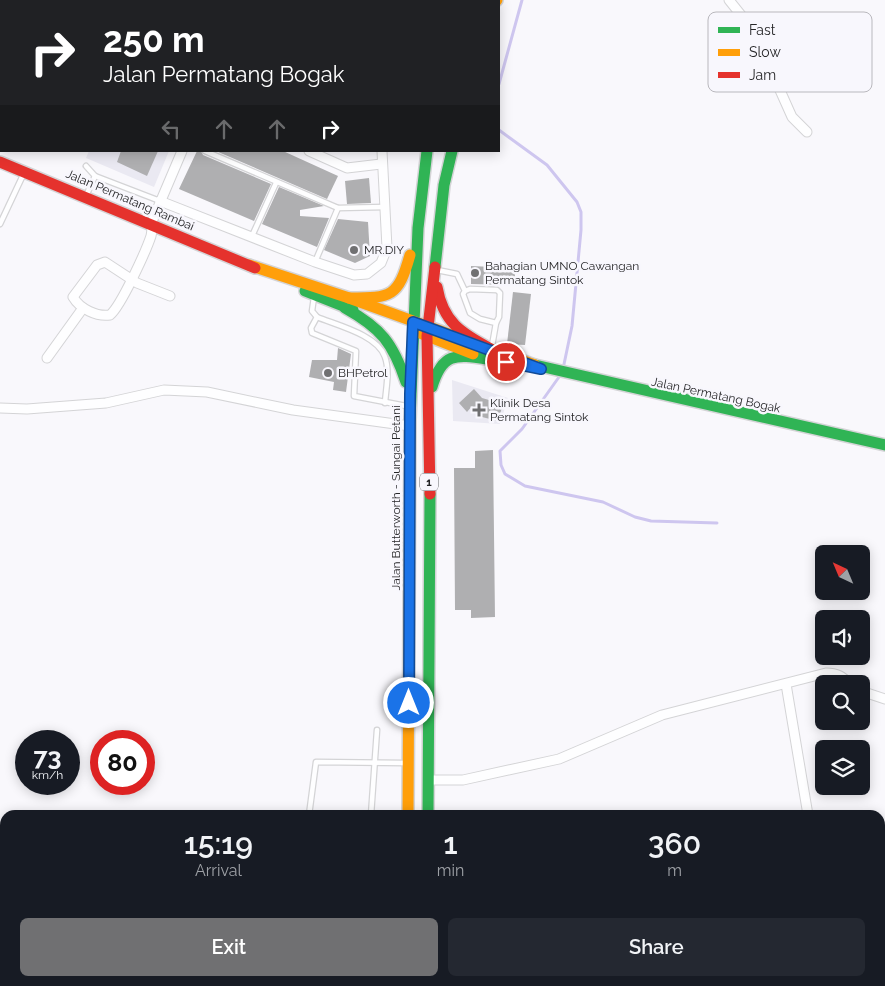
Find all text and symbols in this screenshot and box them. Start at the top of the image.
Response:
legend [708,12,872,92]
text: 250 m [103,19,205,60]
icon: right [20,20,85,85]
text: Fast [749,22,776,38]
text: Slow [749,44,781,60]
text: Jalan Permatang Bogak [103,61,344,87]
text: Jam [749,67,776,83]
icon: left [157,115,185,143]
icon: ahead [210,115,238,143]
icon: ahead [263,115,291,143]
icon: right [316,115,344,143]
street label: Jalan Permatang Rambai [64,167,196,233]
place label: MR.DIY [364,243,404,257]
marker: MR.DIY [348,244,360,256]
place label: Bahagian UMNO Cawangan Permatang Sintok [485,259,639,287]
marker: Bahagian UMNO Cawangan Permatang Sintok [469,267,481,279]
pin [485,341,527,383]
icon: arrive [492,348,520,376]
place label: BHPetrol [338,366,388,380]
marker: BHPetrol [322,367,334,379]
street label: Jalan Permatang Bogak [650,374,782,416]
place label: Klinik Desa Permatang Sintok [490,396,589,424]
marker: Klinik Desa Permatang Sintok [472,403,486,417]
street label: Jalan Butterworth - Sungai Petani [389,405,403,591]
road number: 1 [420,474,438,491]
north arrow [815,545,870,600]
map controls [815,545,870,795]
button: sound [815,610,870,665]
button: search [815,675,870,730]
position arrow [382,676,434,728]
speed limit sign: 80 [90,730,155,795]
button: layers [815,740,870,795]
text: 73 [34,741,61,771]
text: km/h [32,768,63,782]
text: 15:19 [184,826,253,861]
text: 1 [443,826,458,861]
text: 360 [648,826,701,861]
text: Arrival [195,861,242,880]
text: min [437,861,464,880]
text: m [667,861,682,880]
button: Exit [20,918,438,976]
button: Share [448,918,865,976]

